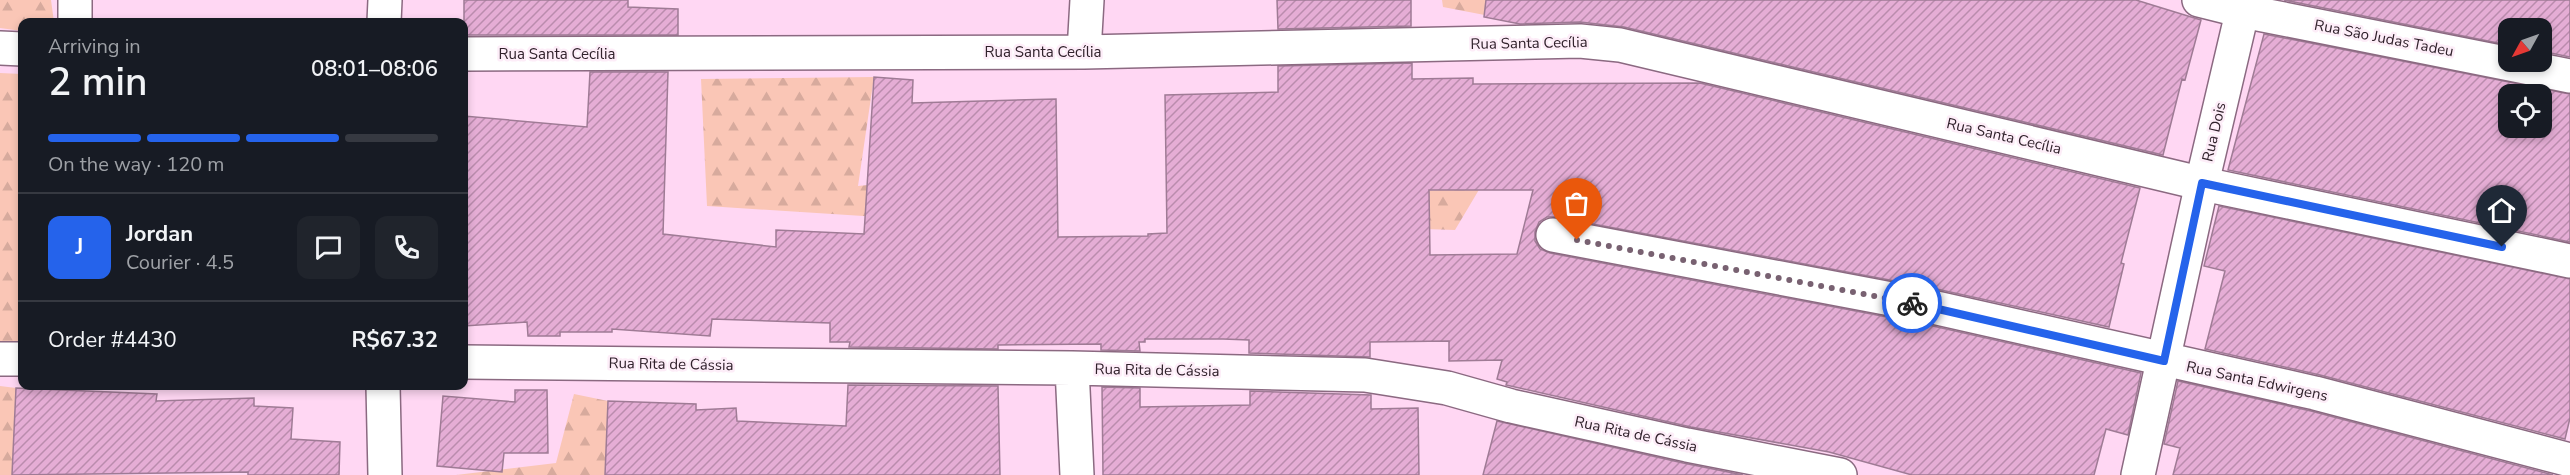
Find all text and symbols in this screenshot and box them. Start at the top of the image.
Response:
street label: Rua São Judas Tadeu [2313,15,2455,61]
north arrow [2498,18,2552,72]
map controls [2498,18,2552,138]
street label: Rua Santa Cecília [1470,32,1588,54]
text: Arriving in [48,33,141,60]
street label: Rua Santa Cecília [984,42,1102,62]
street label: Rua Santa Cecília [498,44,616,64]
text: 08:01–08:06 [311,54,438,84]
text: 2 min [48,56,147,109]
button: locate [2498,84,2552,138]
street label: Rua Dois [2197,100,2231,164]
street label: Rua Santa Cecília [1945,113,2063,159]
text: On the way · 120 m [48,151,224,178]
pin [1551,178,1602,240]
pin [2476,185,2527,247]
icon: bag [1560,187,1593,220]
icon: home [2485,194,2518,227]
button: chat [297,216,360,279]
button: phone [375,216,438,279]
text: Jordan [126,219,193,249]
text: J [76,232,83,262]
text: Courier · 4.5 [126,249,234,276]
courier [1882,273,1942,333]
icon: bike [1896,287,1929,320]
text: Order #4430 [48,325,177,355]
text: R$67.32 [351,325,438,355]
street label: Rua Rita de Cássia [608,353,734,375]
street label: Rua Santa Edwirgens [2184,356,2330,406]
street label: Rua Rita de Cássia [1094,359,1220,381]
street label: Rua Rita de Cássia [1573,411,1699,457]

